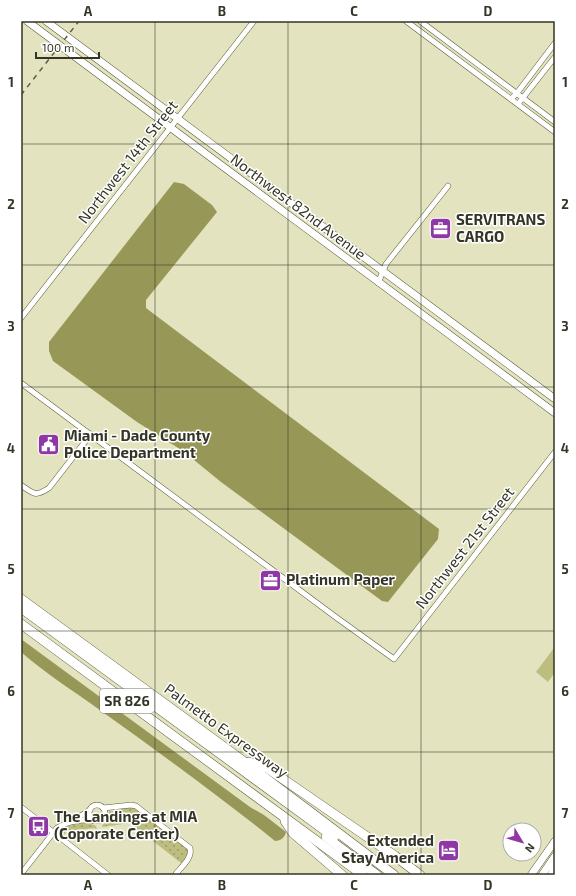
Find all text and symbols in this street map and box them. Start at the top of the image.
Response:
text: A [84,3,93,19]
text: B [218,3,226,19]
text: C [350,3,358,19]
text: D [484,3,493,19]
scale bar [36,34,99,60]
text: 100 m [42,40,74,54]
text: 1 [8,74,14,90]
text: 1 [562,74,568,90]
street label: Northwest 14th Street [74,96,181,227]
street label: Northwest 82nd Avenue [227,149,370,263]
text: 2 [7,196,15,212]
text: 2 [561,196,569,212]
place label: SERVITRANS CARGO [456,210,545,245]
office icon: SERVITRANS CARGO [428,216,454,242]
text: 3 [7,318,15,334]
text: 3 [561,318,569,334]
place label: Miami - Dade County Police Department [64,426,211,461]
public building icon: Miami - Dade County Police Department [36,432,62,458]
text: 4 [7,440,15,456]
text: 4 [561,440,569,456]
street label: Northwest 21st Street [411,483,517,612]
text: 5 [7,561,15,577]
text: 5 [561,561,569,577]
office icon: Platinum Paper [257,567,283,593]
place label: Platinum Paper [286,570,396,588]
street label: Palmetto Expressway [161,679,292,781]
text: 6 [7,683,15,699]
text: 6 [561,683,569,699]
road number: SR 826 [100,689,154,713]
text: 7 [8,805,15,821]
text: 7 [562,805,569,821]
place label: The Landings at MIA (Coporate Center) [54,807,197,842]
bus stop icon: The Landings at MIA (Coporate Center) [25,813,51,839]
north arrow [502,822,542,862]
place label: Extended Stay America [341,831,434,867]
hotel icon: Extended Stay America [436,837,462,863]
text: N [523,841,538,856]
text: A [84,877,93,893]
text: B [218,877,226,893]
text: C [350,877,358,893]
text: D [484,877,493,893]

